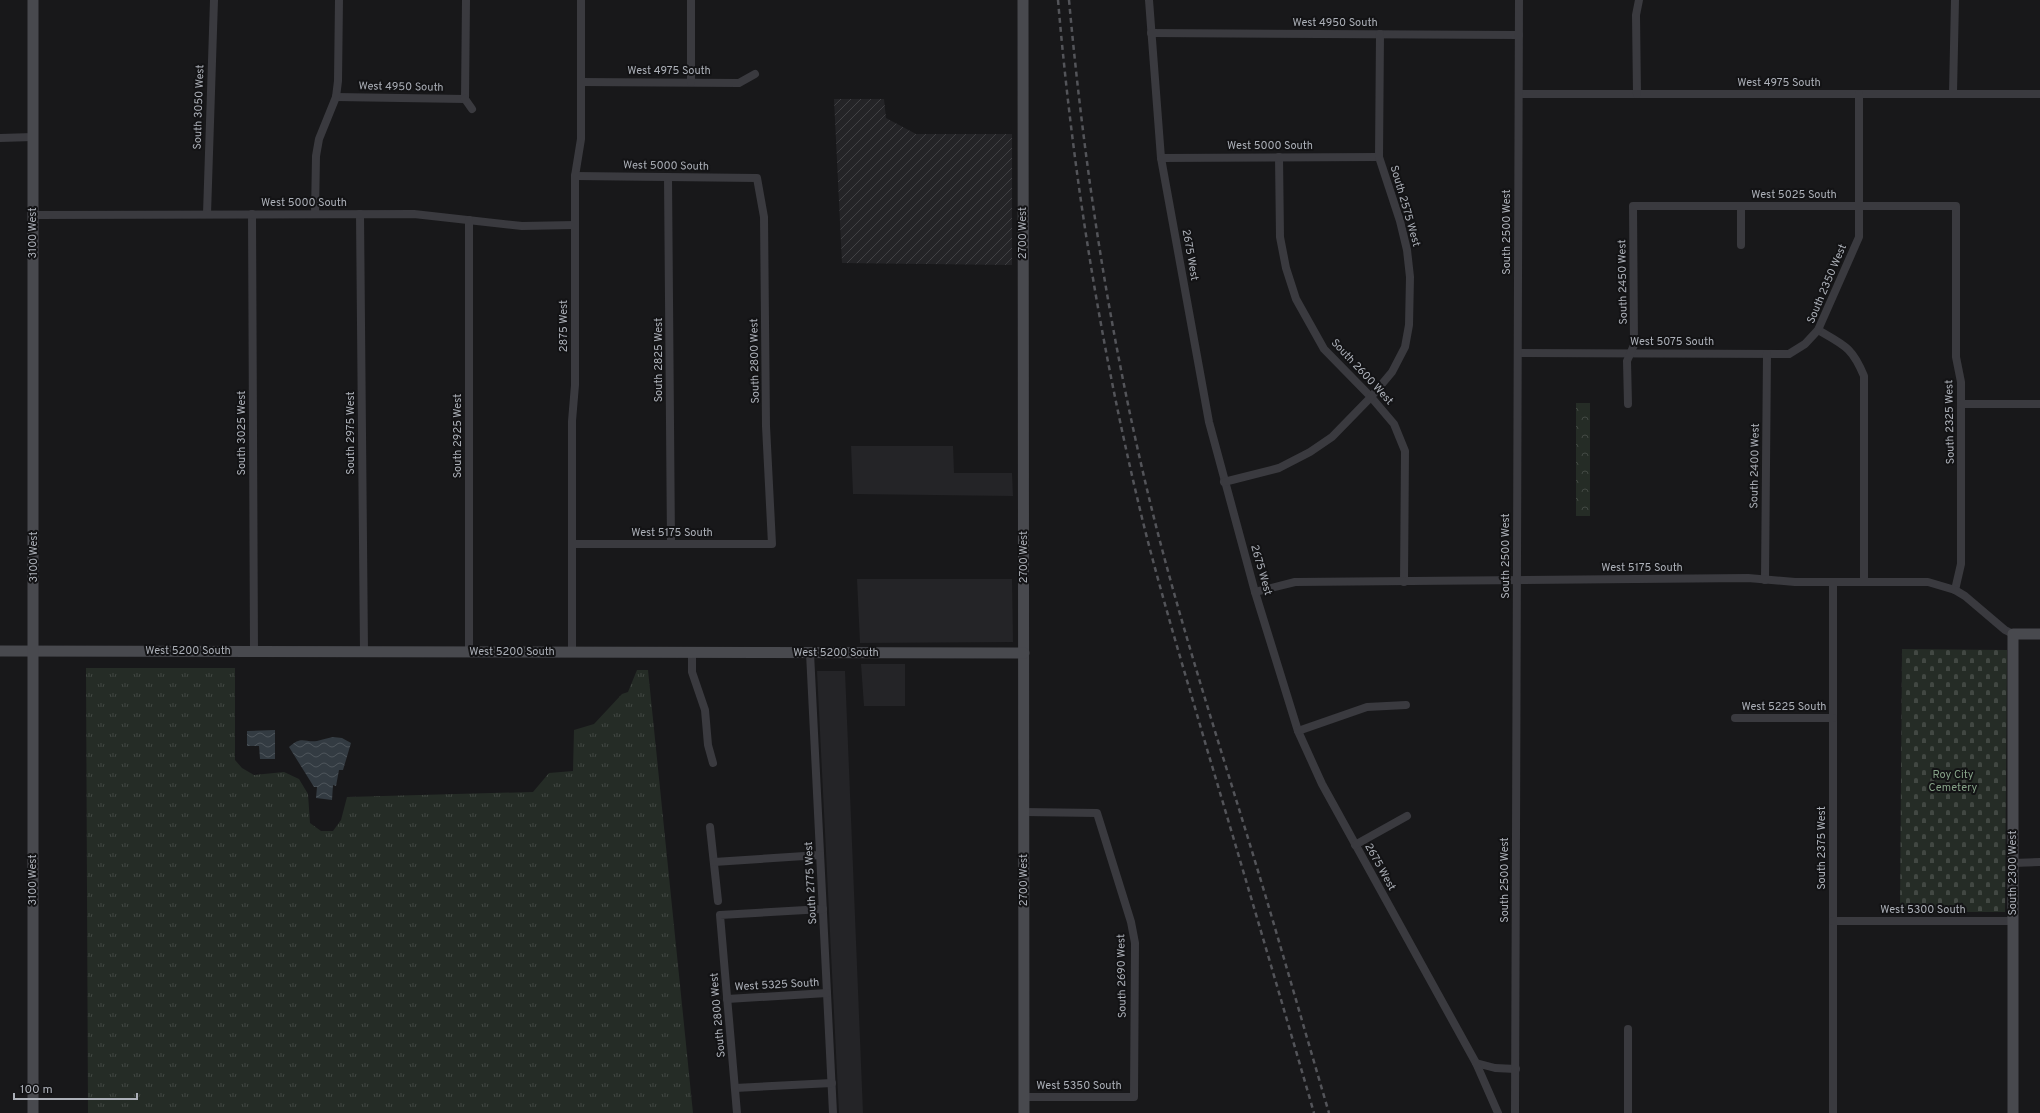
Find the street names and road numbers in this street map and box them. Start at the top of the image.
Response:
street label: West 4950 South [1292,16,1378,30]
street label: South 3050 West [191,64,207,150]
street label: West 4975 South [627,64,711,78]
street label: West 4975 South [1737,76,1821,90]
street label: West 4950 South [358,79,444,95]
street label: West 5000 South [1227,139,1313,153]
street label: West 5000 South [623,158,709,174]
street label: South 2575 West [1387,164,1423,248]
street label: West 5025 South [1751,188,1837,202]
street label: South 2500 West [1500,189,1514,275]
street label: West 5000 South [261,196,347,210]
street label: 3100 West [26,207,40,259]
street label: 2700 West [1016,207,1030,259]
street label: 2675 West [1179,228,1201,282]
street label: South 2450 West [1615,239,1631,325]
street label: South 2350 West [1804,242,1850,326]
street label: 2875 West [557,300,571,352]
street label: South 2825 West [652,318,666,402]
street label: South 2800 West [747,318,763,404]
street label: West 5075 South [1630,335,1714,349]
street label: South 2600 West [1328,336,1396,408]
street label: South 2325 West [1942,380,1958,464]
street label: South 3025 West [235,391,249,475]
street label: South 2975 West [344,391,358,475]
street label: South 2925 West [451,394,465,478]
street label: South 2400 West [1747,423,1763,509]
street label: South 2500 West [1499,513,1513,599]
street label: West 5175 South [631,526,713,540]
street label: 3100 West [27,531,41,583]
street label: 2700 West [1017,531,1031,583]
street label: 2675 West [1247,543,1275,597]
street label: West 5175 South [1601,561,1683,575]
street label: West 5200 South [145,644,231,658]
street label: West 5200 South [469,645,555,659]
street label: West 5200 South [793,646,879,660]
street label: West 5225 South [1741,700,1827,714]
street label: South 2375 West [1815,806,1829,890]
street label: South 2300 West [2006,830,2020,916]
street label: South 2500 West [1498,837,1512,923]
street label: South 2775 West [802,841,820,925]
street label: 2675 West [1361,841,1399,893]
street label: 3100 West [26,854,40,906]
street label: 2700 West [1017,854,1031,906]
street label: West 5300 South [1880,903,1966,917]
street label: South 2690 West [1114,934,1130,1018]
street label: South 2800 West [707,972,729,1058]
street label: West 5325 South [734,976,820,994]
street label: West 5350 South [1036,1079,1122,1093]

